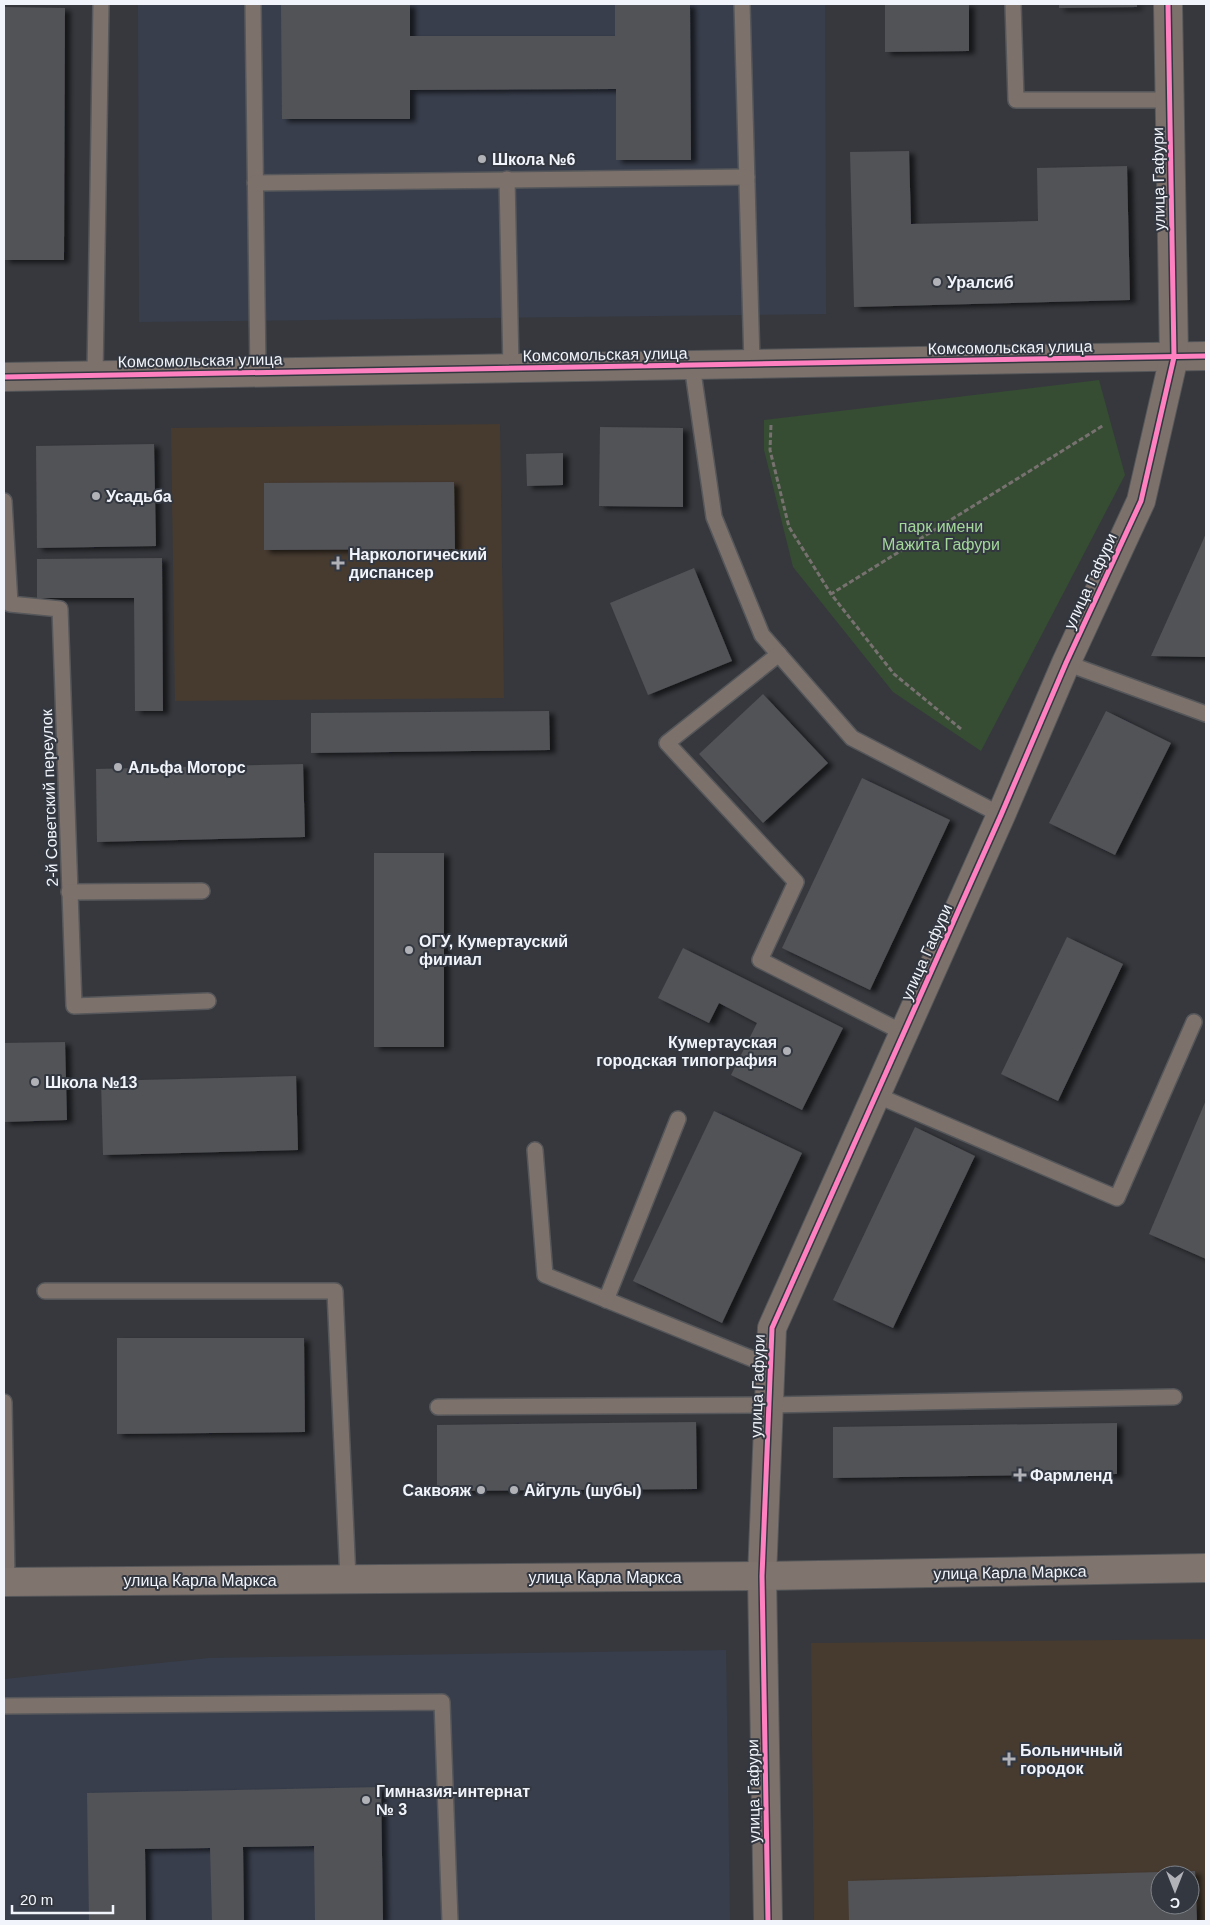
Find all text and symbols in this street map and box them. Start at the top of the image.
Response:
street label: улица Гафури [1149,127,1168,231]
place label: Школа №6 [492,151,576,168]
marker: Школа №6 [476,153,488,165]
place label: Уралсиб [947,274,1014,291]
marker: Уралсиб [931,276,943,288]
street label: Комсомольская улица [927,338,1093,357]
street label: Комсомольская улица [522,345,688,364]
street label: Комсомольская улица [117,351,283,370]
place label: Усадьба [106,488,172,505]
marker: Усадьба [90,490,102,502]
park label: парк имени Мажита Гафури [882,518,1000,553]
street label: улица Гафури [1061,531,1120,632]
place label: Наркологический диспансер [349,546,487,581]
marker: Наркологический диспансер [331,556,345,570]
street label: 2-й Советский переулок [38,708,61,887]
place label: Альфа Моторс [128,759,246,776]
marker: Альфа Моторс [112,761,124,773]
street label: улица Гафури [898,901,955,1003]
place label: ОГУ, Кумертауский филиал [419,933,568,968]
marker: ОГУ, Кумертауский филиал [403,944,415,956]
place label: Кумертауская городская типография [596,1034,777,1069]
marker: Кумертауская городская типография [781,1045,793,1057]
place label: Школа №13 [45,1074,137,1091]
marker: Школа №13 [29,1076,41,1088]
street label: улица Гафури [747,1334,768,1438]
place label: Фармленд [1030,1467,1113,1484]
marker: Фармленд [1014,1469,1026,1481]
place label: Саквояж [402,1482,472,1499]
place label: Айгуль (шубы) [524,1482,642,1499]
marker: Саквояж [475,1484,487,1496]
marker: Айгуль (шубы) [508,1484,520,1496]
street label: улица Карла Маркса [933,1563,1087,1582]
street label: улица Карла Маркса [528,1569,682,1586]
street label: улица Карла Маркса [123,1572,277,1589]
street label: улица Гафури [744,1739,763,1843]
place label: Больничный городок [1020,1742,1123,1777]
marker: Больничный городок [1002,1752,1016,1766]
place label: Гимназия-интернат № 3 [376,1783,530,1818]
marker: Гимназия-интернат № 3 [360,1794,372,1806]
north arrow [1150,1865,1200,1915]
scale bar [12,1882,114,1914]
text: 20 m [20,1891,53,1908]
text: С [1170,1895,1180,1911]

